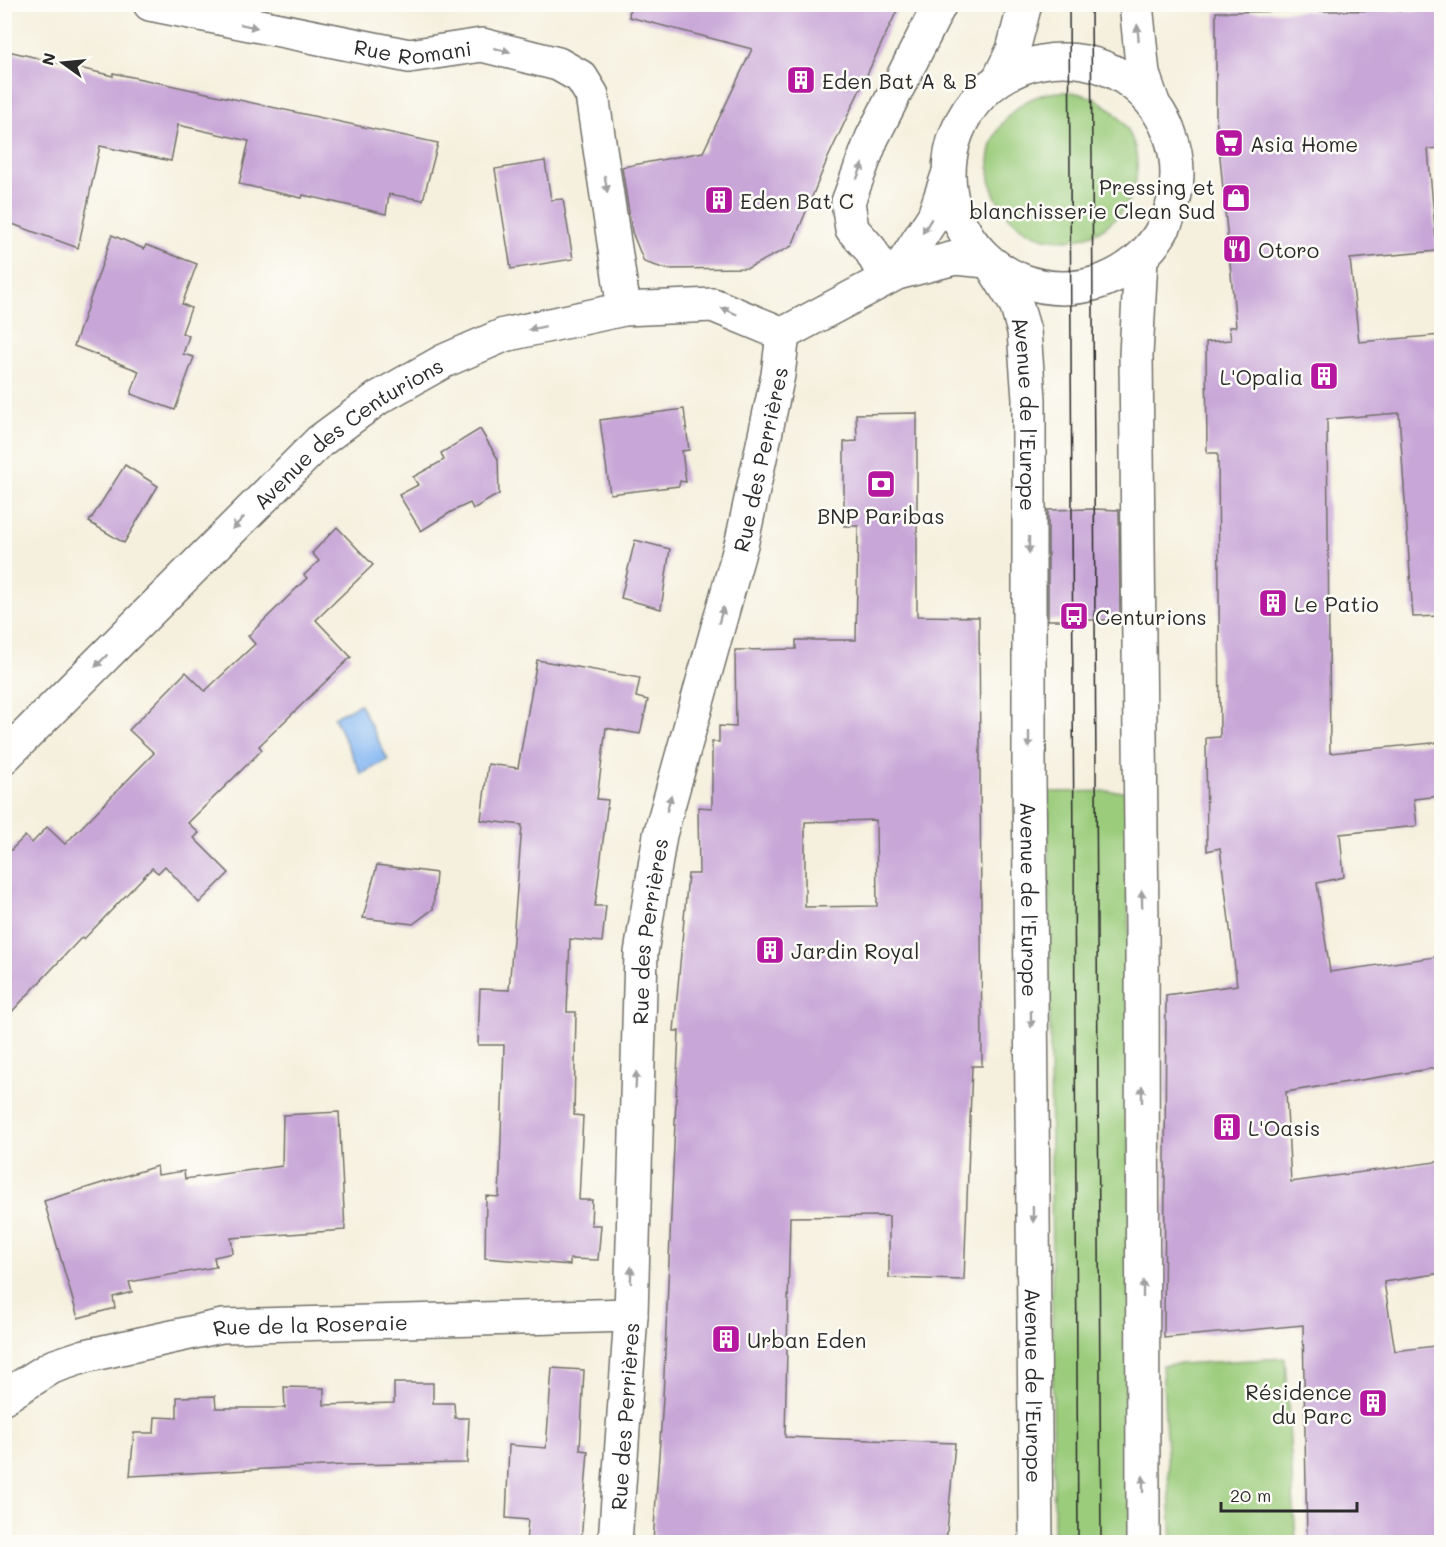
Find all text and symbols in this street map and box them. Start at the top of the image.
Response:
one-way arrow [239,22,258,31]
one-way arrow [1133,24,1143,43]
street label: Rue Romani [352,32,473,70]
north arrow [33,33,93,93]
one-way arrow [493,46,511,56]
text: N [36,50,60,68]
building icon: Eden Bat A & B [785,64,817,96]
place label: Eden Bat A & B [822,67,977,94]
supermarket icon: Asia Home [1213,127,1245,159]
place label: Asia Home [1250,130,1358,157]
one-way arrow [855,161,865,179]
place label: Pressing et blanchisserie Clean Sud [970,173,1215,224]
one-way arrow [601,175,610,194]
shop icon: Pressing et blanchisserie Clean Sud [1220,182,1252,214]
building icon: Eden Bat C [703,184,735,216]
place label: Eden Bat C [740,187,854,214]
one-way arrow [922,218,933,234]
restaurant icon: Otoro [1221,233,1253,265]
place label: Otoro [1258,236,1319,263]
one-way arrow [720,306,738,315]
street label: Avenue de l'Europe [1007,313,1043,511]
one-way arrow [528,324,547,333]
street label: Avenue des Centurions [247,351,447,514]
building icon: L'Opalia [1308,360,1340,392]
place label: L'Opalia [1220,363,1303,390]
street label: Rue des Perrières [726,366,792,555]
bank icon: BNP Paribas [865,468,897,500]
place label: BNP Paribas [817,502,945,529]
one-way arrow [232,515,246,529]
one-way arrow [1024,536,1034,555]
building icon: Le Patio [1257,587,1289,619]
place label: Le Patio [1294,590,1379,617]
bus stop icon: Centurions [1058,600,1090,632]
place label: Centurions [1095,603,1207,630]
one-way arrow [717,606,726,624]
one-way arrow [94,653,108,667]
one-way arrow [1024,731,1034,750]
one-way arrow [665,794,674,812]
street label: Avenue de l'Europe [1016,802,1045,997]
street label: Rue des Perrières [626,836,673,1025]
one-way arrow [1137,890,1146,909]
building icon: Jardin Royal [754,934,786,966]
place label: Jardin Royal [791,937,919,964]
one-way arrow [1026,1010,1036,1029]
one-way arrow [631,1070,641,1089]
one-way arrow [1137,1085,1147,1104]
building icon: L'Oasis [1211,1111,1243,1143]
place label: L'Oasis [1248,1114,1320,1141]
one-way arrow [1028,1205,1038,1224]
one-way arrow [627,1265,636,1284]
one-way arrow [1138,1280,1147,1299]
street label: Avenue de l'Europe [1020,1288,1049,1483]
street label: Rue de la Roseraie [210,1308,408,1341]
street label: Rue des Perrières [604,1322,644,1511]
building icon: Urban Eden [710,1323,742,1355]
place label: Urban Eden [747,1326,866,1353]
place label: Résidence du Parc [1245,1378,1352,1429]
building icon: Résidence du Parc [1357,1387,1389,1419]
one-way arrow [1138,1475,1148,1494]
scale bar [1221,1475,1358,1513]
text: 20 m [1230,1483,1271,1507]

